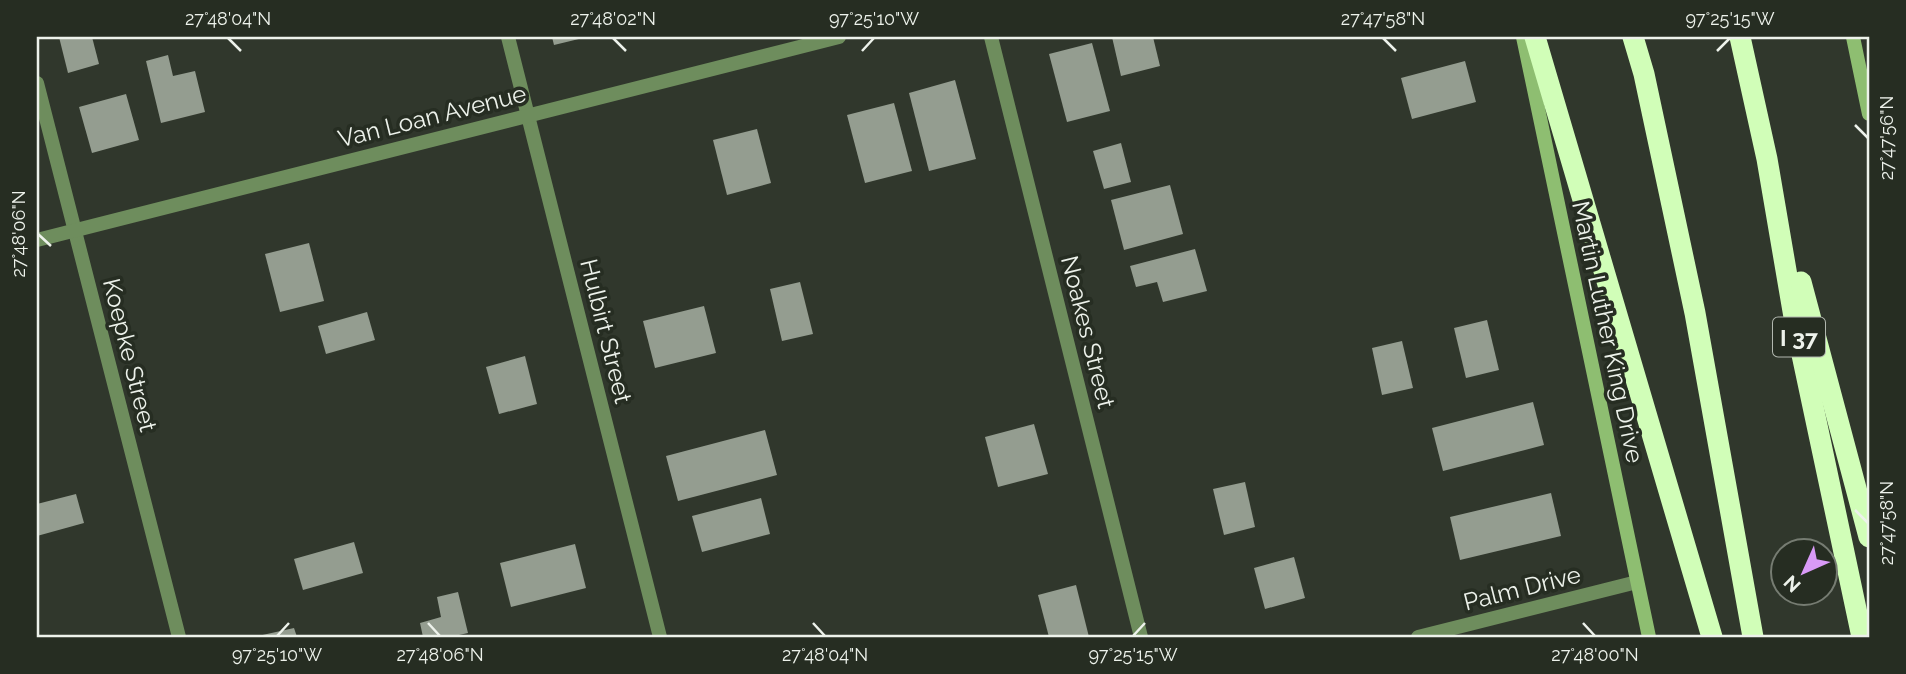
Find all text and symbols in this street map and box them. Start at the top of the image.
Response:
text: 27°48'04"N [185,8,271,29]
text: 27°48'02"N [570,8,656,29]
text: 97°25'10"W [829,8,919,29]
text: 27°47'58"N [1341,8,1425,29]
text: 97°25'15"W [1685,8,1775,29]
street label: Van Loan Avenue [335,79,529,153]
text: 27°47'56"N [1876,96,1897,180]
text: 27°48'06"N [8,190,29,278]
street label: Martin Luther King Drive [1566,198,1650,466]
street label: Noakes Street [1055,253,1121,411]
street label: Hulbirt Street [574,256,638,406]
street label: Koepke Street [97,275,163,435]
road number: I 37 [1773,318,1825,356]
text: 27°47'58"N [1876,481,1897,565]
north arrow [1770,538,1840,608]
street label: Palm Drive [1460,559,1584,617]
text: N [1779,571,1805,597]
text: 97°25'10"W [232,644,322,665]
text: 27°48'06"N [396,644,484,665]
text: 27°48'04"N [782,644,868,665]
text: 97°25'15"W [1088,644,1178,665]
text: 27°48'00"N [1551,644,1639,665]

